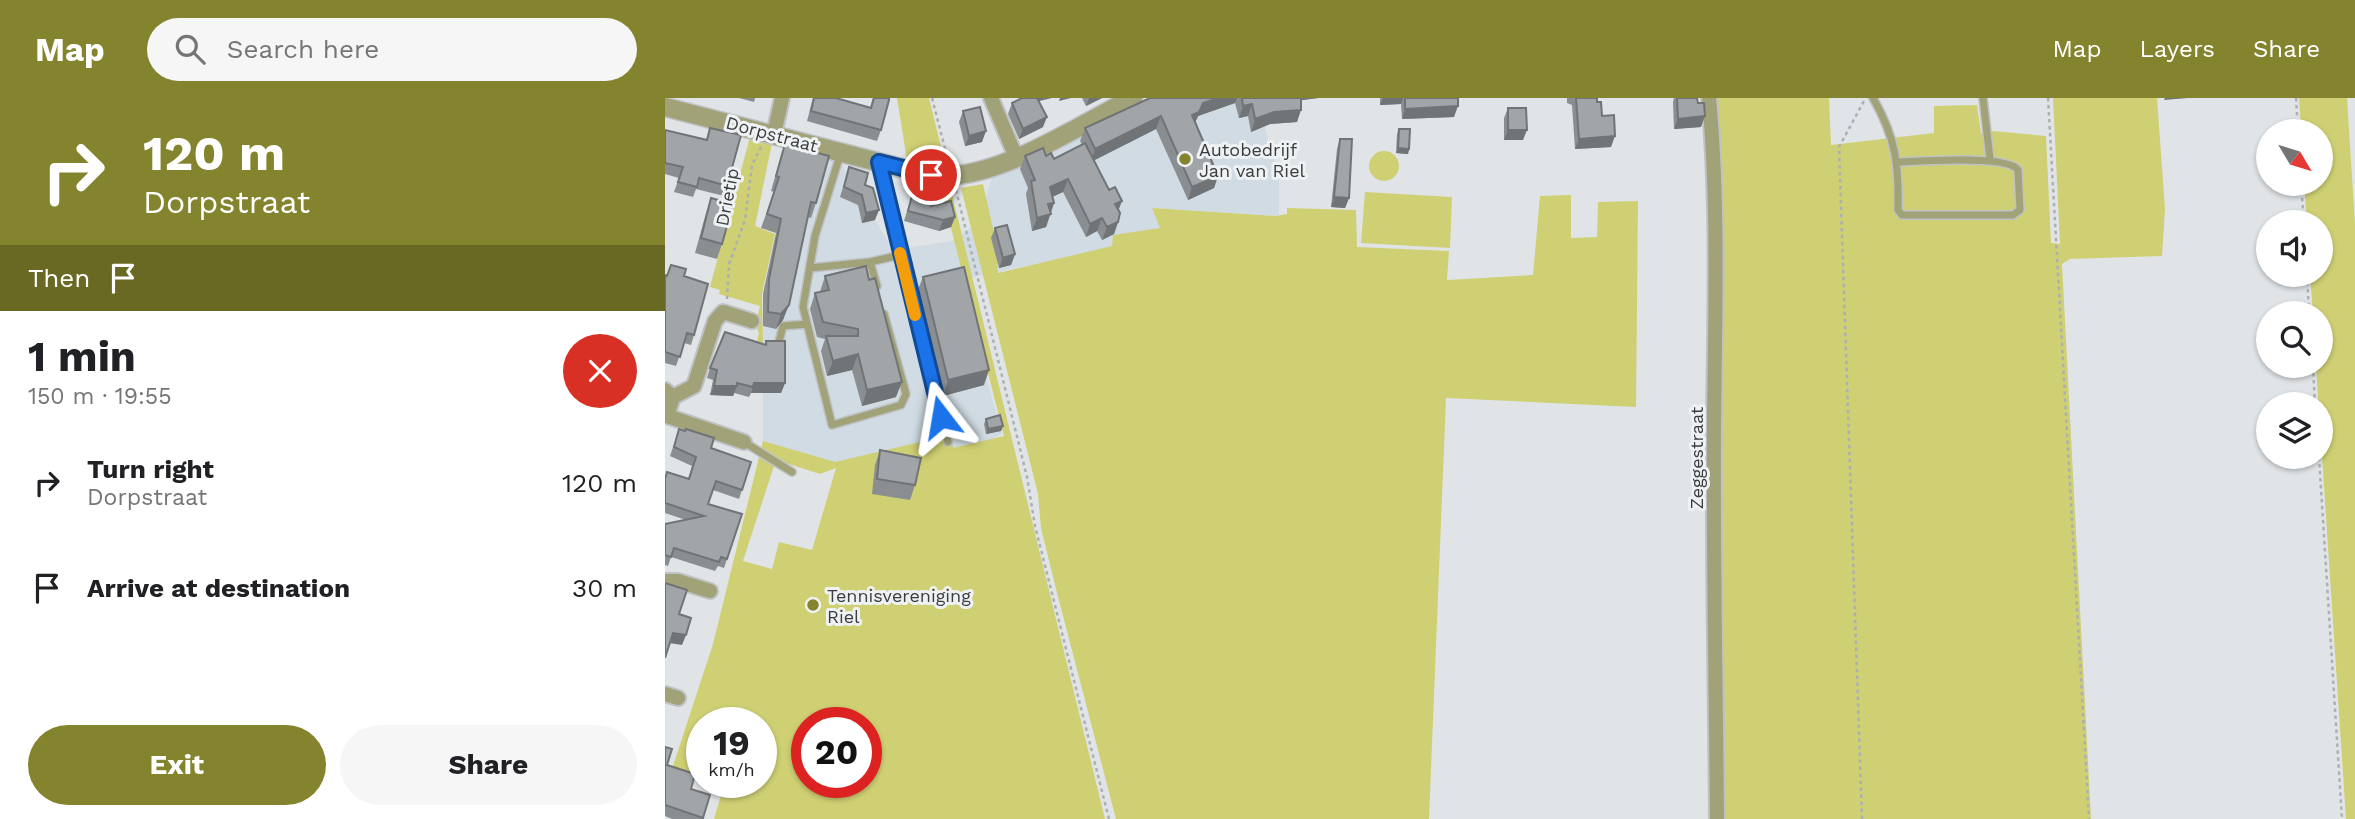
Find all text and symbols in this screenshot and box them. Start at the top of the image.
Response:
search box [147,18,637,81]
text: Map [35,30,105,69]
icon: search [171,30,209,68]
text: Search here [227,34,379,64]
text: Map [2053,35,2101,63]
text: Layers [2139,35,2215,63]
text: Share [2253,35,2320,63]
street label: Dorpstraat [724,112,821,156]
north arrow [2256,119,2333,196]
map controls [2256,119,2333,469]
text: 120 m [143,124,285,182]
icon: right [28,126,119,217]
place label: Autobedrijf Jan van Riel [1199,139,1306,181]
pin [901,145,961,205]
marker: Autobedrijf Jan van Riel [1177,151,1193,167]
icon: arrive [912,156,950,194]
street label: Drietip [711,166,743,228]
text: Dorpstraat [143,183,310,221]
button: sound [2256,210,2333,287]
icon: arrive [104,259,142,297]
text: Then [28,263,90,293]
button: search [2256,301,2333,378]
text: 1 min [28,332,136,381]
button: close [563,334,637,408]
position arrow [904,380,978,454]
text: 150 m · 19:55 [28,383,172,410]
button: layers [2256,392,2333,469]
street label: Zeggestraat [1686,406,1707,509]
text: Turn right [87,454,214,484]
icon: right [28,464,66,502]
text: 120 m [562,468,637,498]
text: Dorpstraat [87,484,207,511]
icon: arrive [28,569,66,607]
text: Arrive at destination [87,573,350,603]
text: 30 m [572,573,637,603]
place label: Tennisvereniging Riel [827,585,971,627]
marker: Tennisvereniging Riel [805,597,821,613]
speed limit sign: 20 [791,707,882,798]
text: 19 [713,722,750,764]
button: Exit [28,725,326,805]
button: Share [340,725,637,805]
text: km/h [708,759,755,780]

